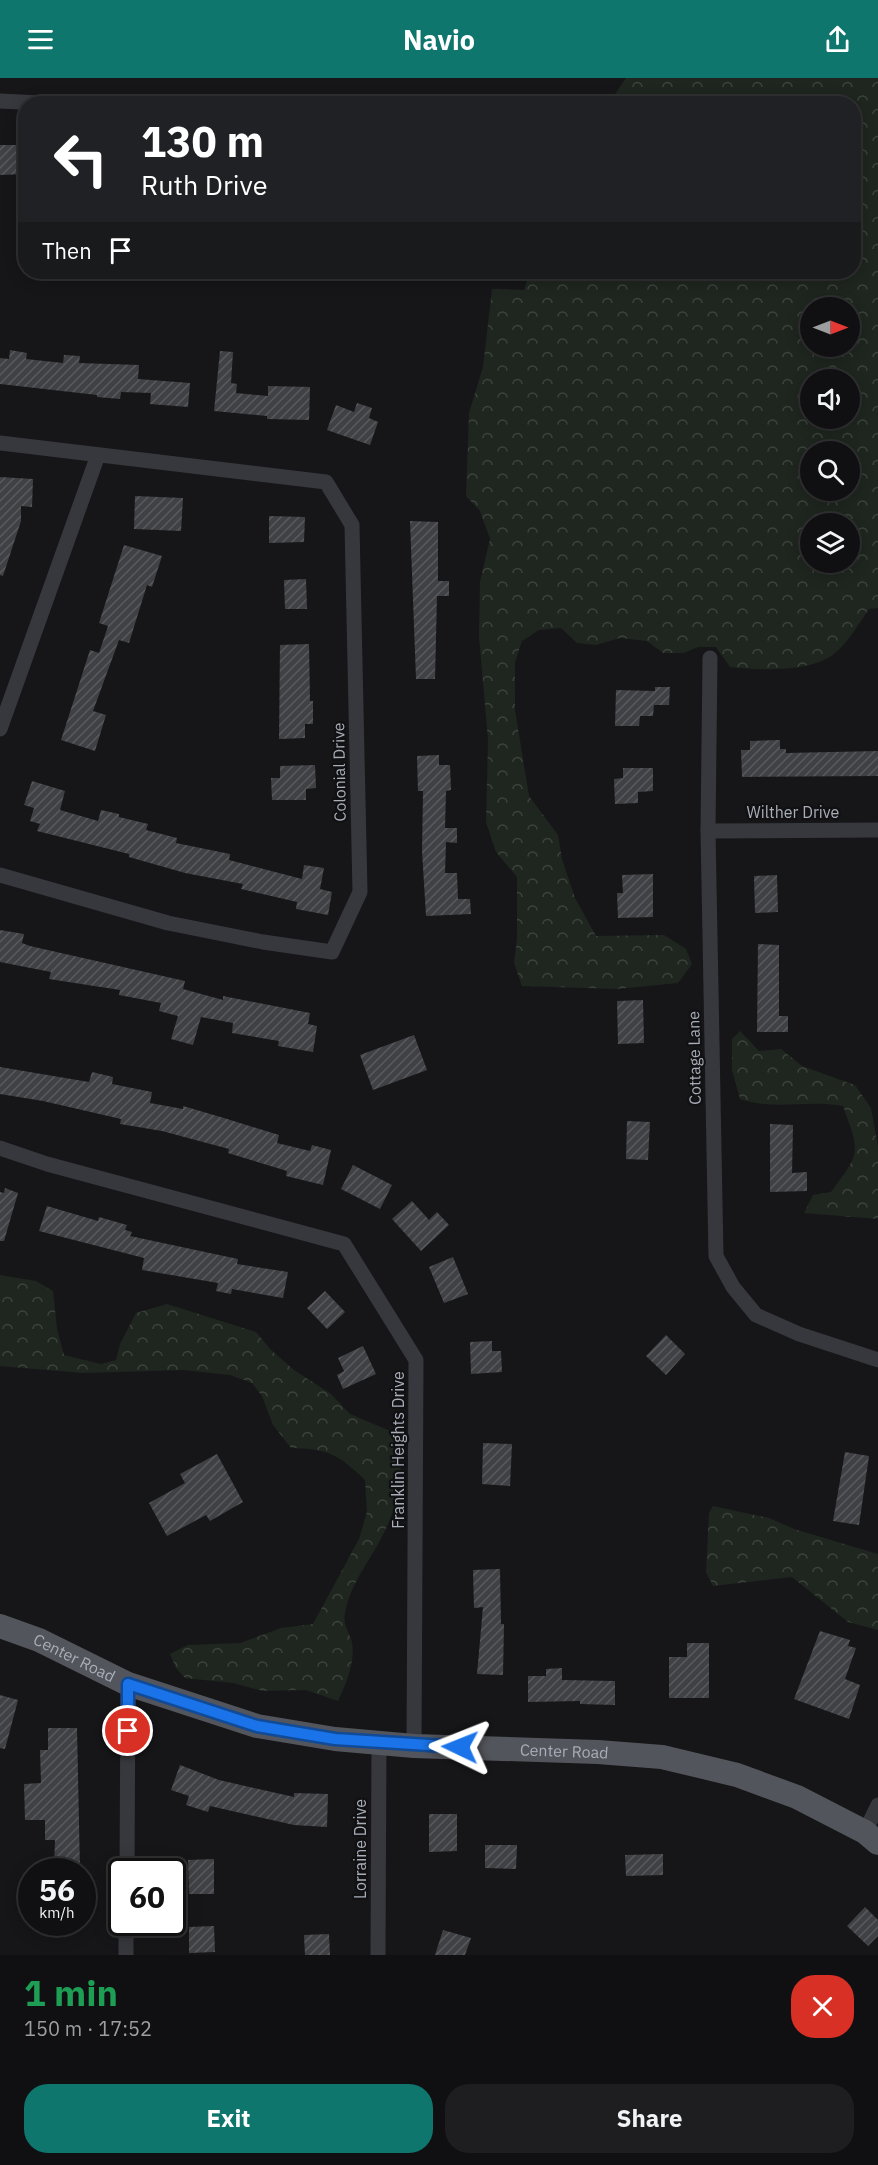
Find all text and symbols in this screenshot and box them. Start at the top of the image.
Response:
text: Navio [403,22,475,57]
icon: menu [24,23,57,56]
icon: share [821,23,854,56]
text: 130 m [141,114,264,169]
icon: left [42,120,120,198]
text: Ruth Drive [141,167,267,202]
icon: arrive [104,234,137,267]
text: Then [42,236,92,265]
north arrow [800,297,860,357]
map controls [800,297,860,573]
button: sound [800,369,860,429]
button: search [800,441,860,501]
button: layers [800,513,860,573]
street label: Colonial Drive [328,722,350,822]
street label: Wilther Drive [747,802,840,822]
street label: Cottage Lane [683,1011,705,1105]
street label: Franklin Heights Drive [388,1371,408,1529]
street label: Center Road [30,1629,119,1686]
pin [102,1705,153,1756]
icon: arrive [111,1714,144,1747]
position arrow [428,1715,492,1779]
street label: Center Road [520,1739,609,1763]
street label: Lorraine Drive [350,1799,370,1899]
speed limit sign: 60 [108,1858,186,1936]
text: 56 [39,1870,75,1909]
text: km/h [39,1903,75,1922]
text: 1 min [24,1969,118,2016]
button: close [791,1975,854,2038]
text: 150 m · 17:52 [24,2015,152,2042]
button: Exit [24,2084,433,2153]
button: Share [445,2084,854,2153]

